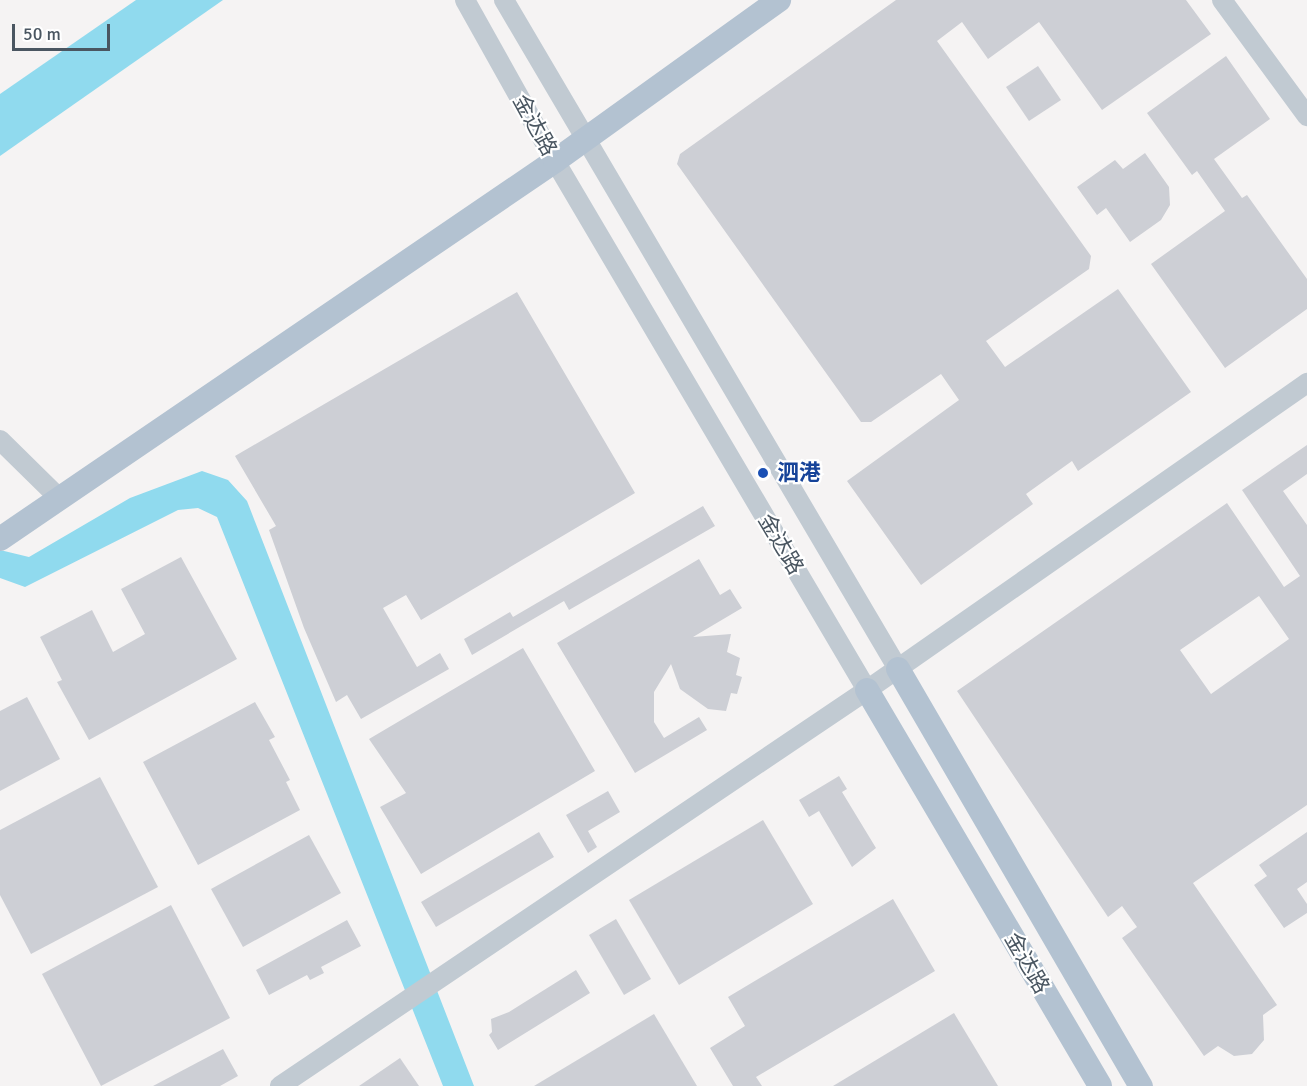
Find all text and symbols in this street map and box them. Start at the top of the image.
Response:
scale bar [15,12,112,50]
text: 50 m [23,23,61,45]
street label: 金达路 [507,90,563,160]
place label: 泗港 [777,460,821,486]
marker: 泗港 [754,464,772,482]
street label: 金达路 [753,509,809,579]
street label: 金达路 [999,928,1055,998]

